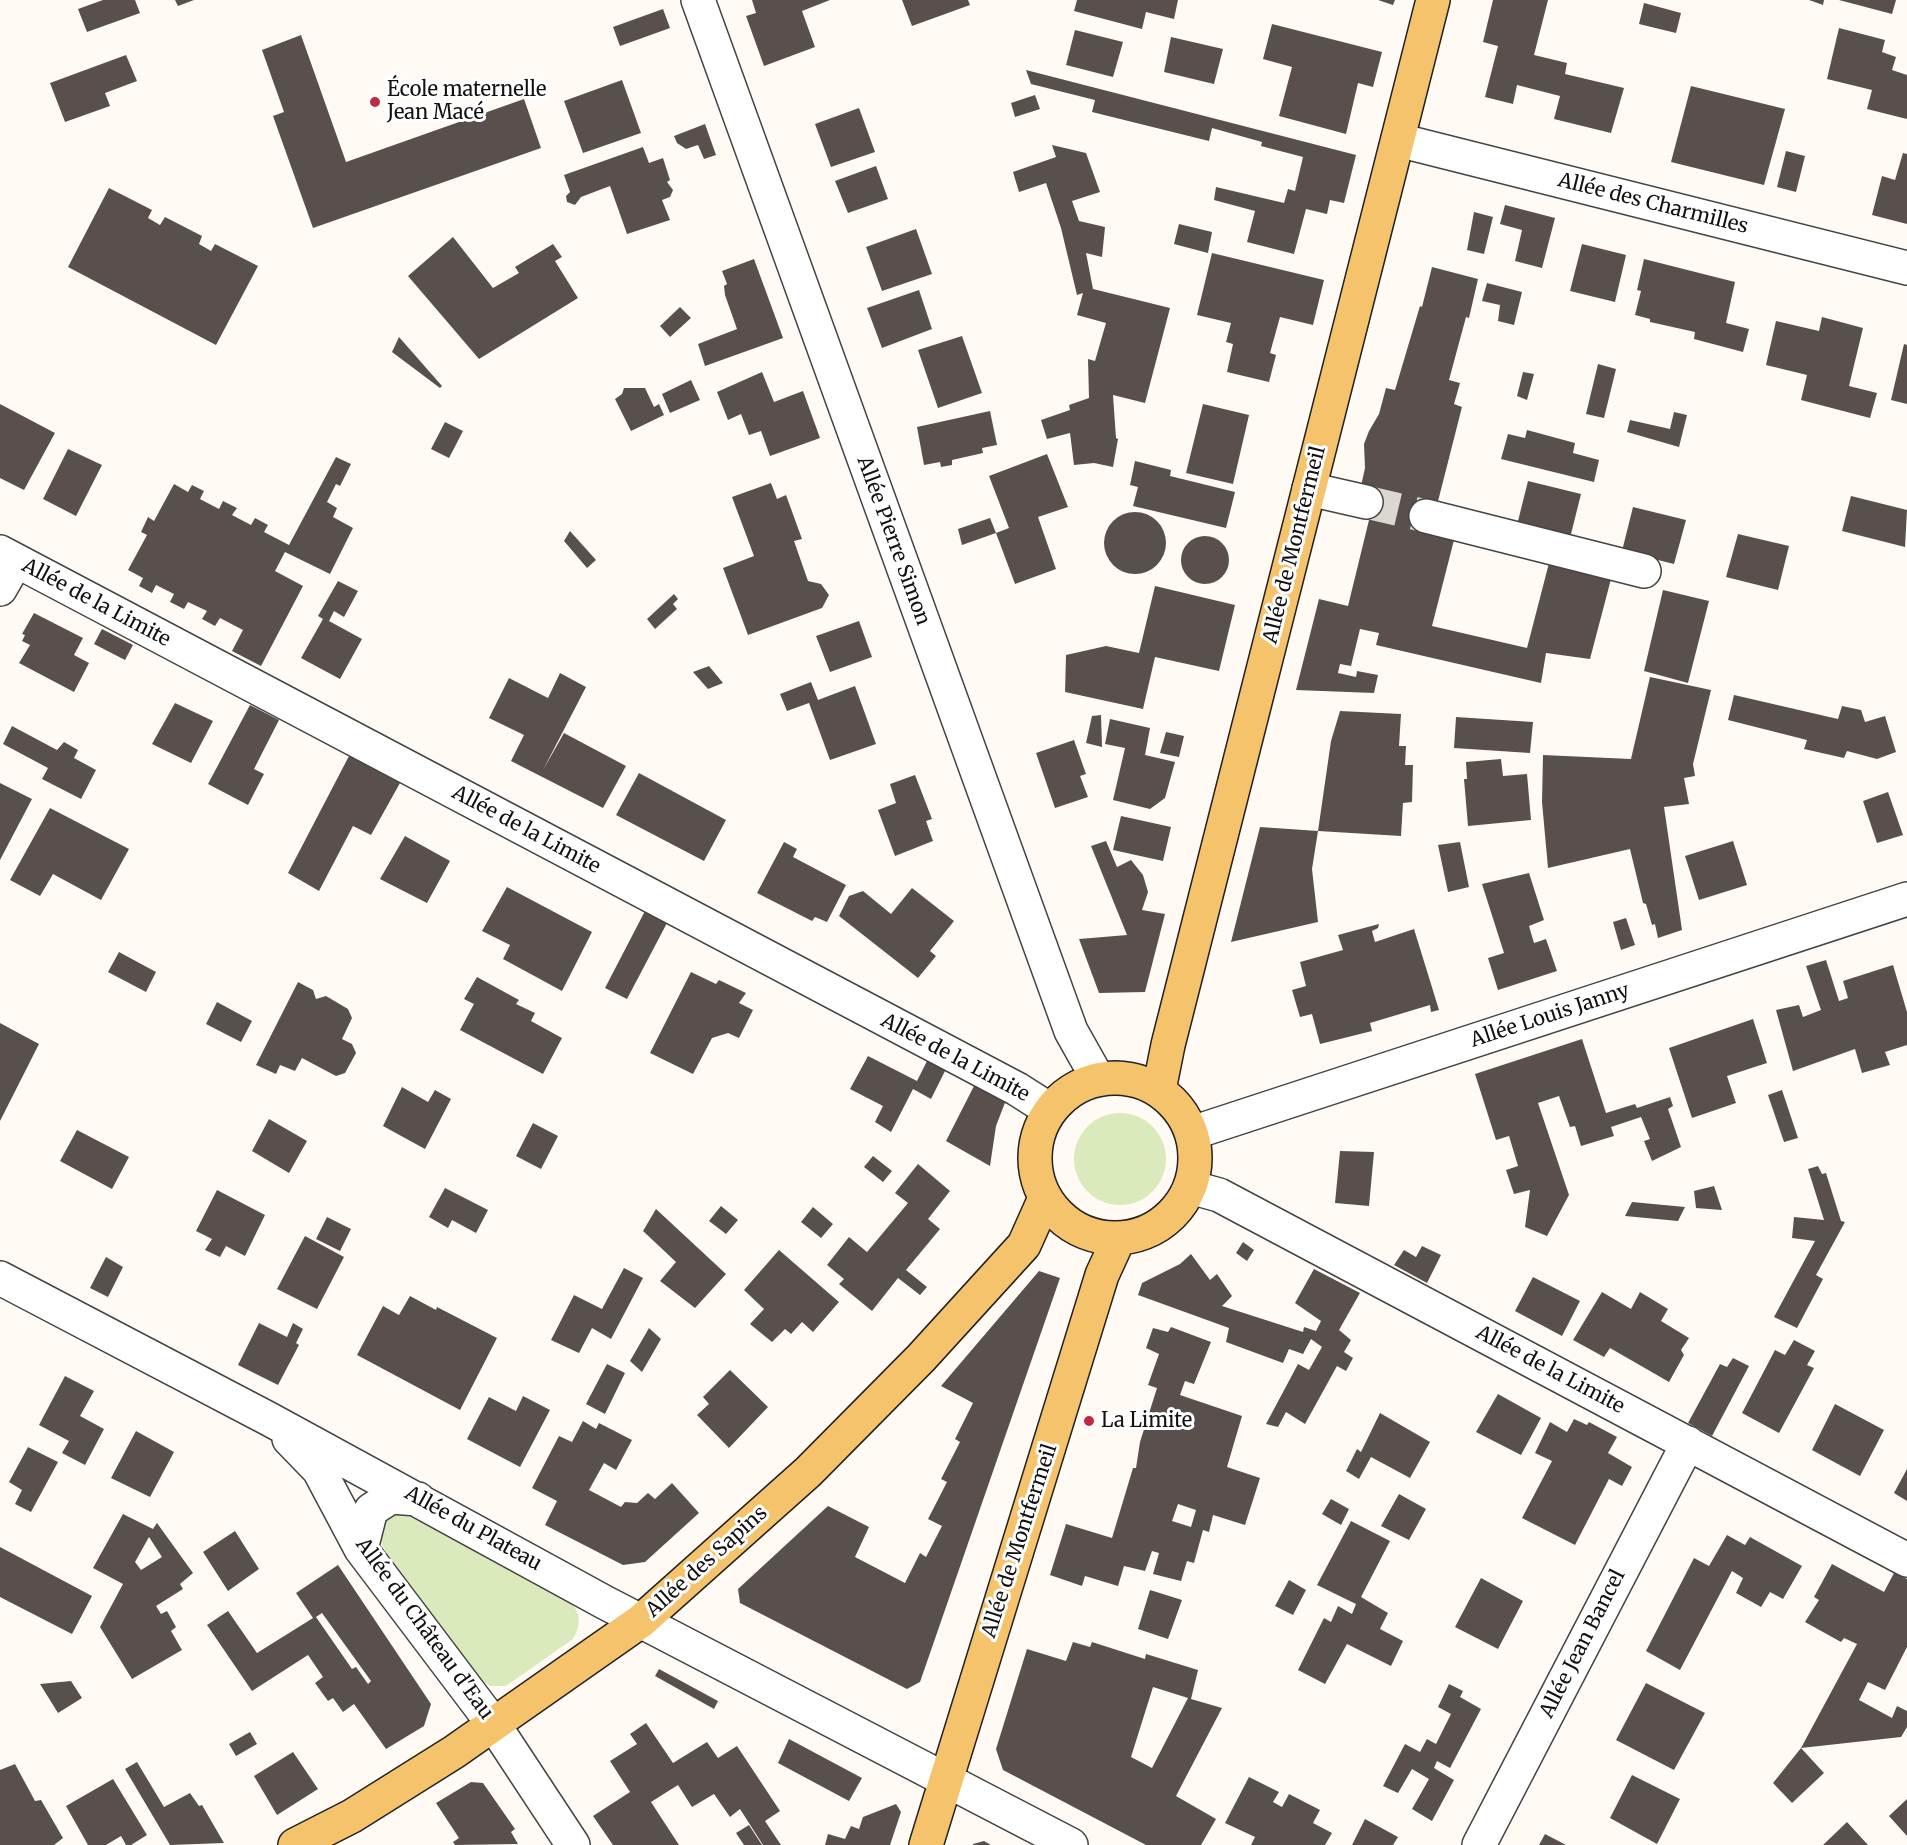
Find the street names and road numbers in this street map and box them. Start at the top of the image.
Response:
street label: Allée des Charmilles [1555,169,1751,239]
street label: Allée de Montfermeil [1259,444,1331,646]
street label: Allée Pierre Simon [851,453,935,629]
street label: Allée de la Limite [18,554,174,652]
street label: Allée de la Limite [448,781,604,879]
street label: Allée Louis Janny [1467,979,1633,1053]
street label: Allée de la Limite [877,1009,1033,1107]
street label: Allée de la Limite [1472,1321,1628,1419]
street label: Allée de Montfermeil [977,1441,1063,1641]
street label: Allée du Plateau [401,1482,545,1576]
street label: Allée des Sapins [642,1501,772,1623]
street label: Allée du Château d'Eau [350,1534,498,1724]
street label: Allée Jean Bancel [1535,1566,1631,1722]

